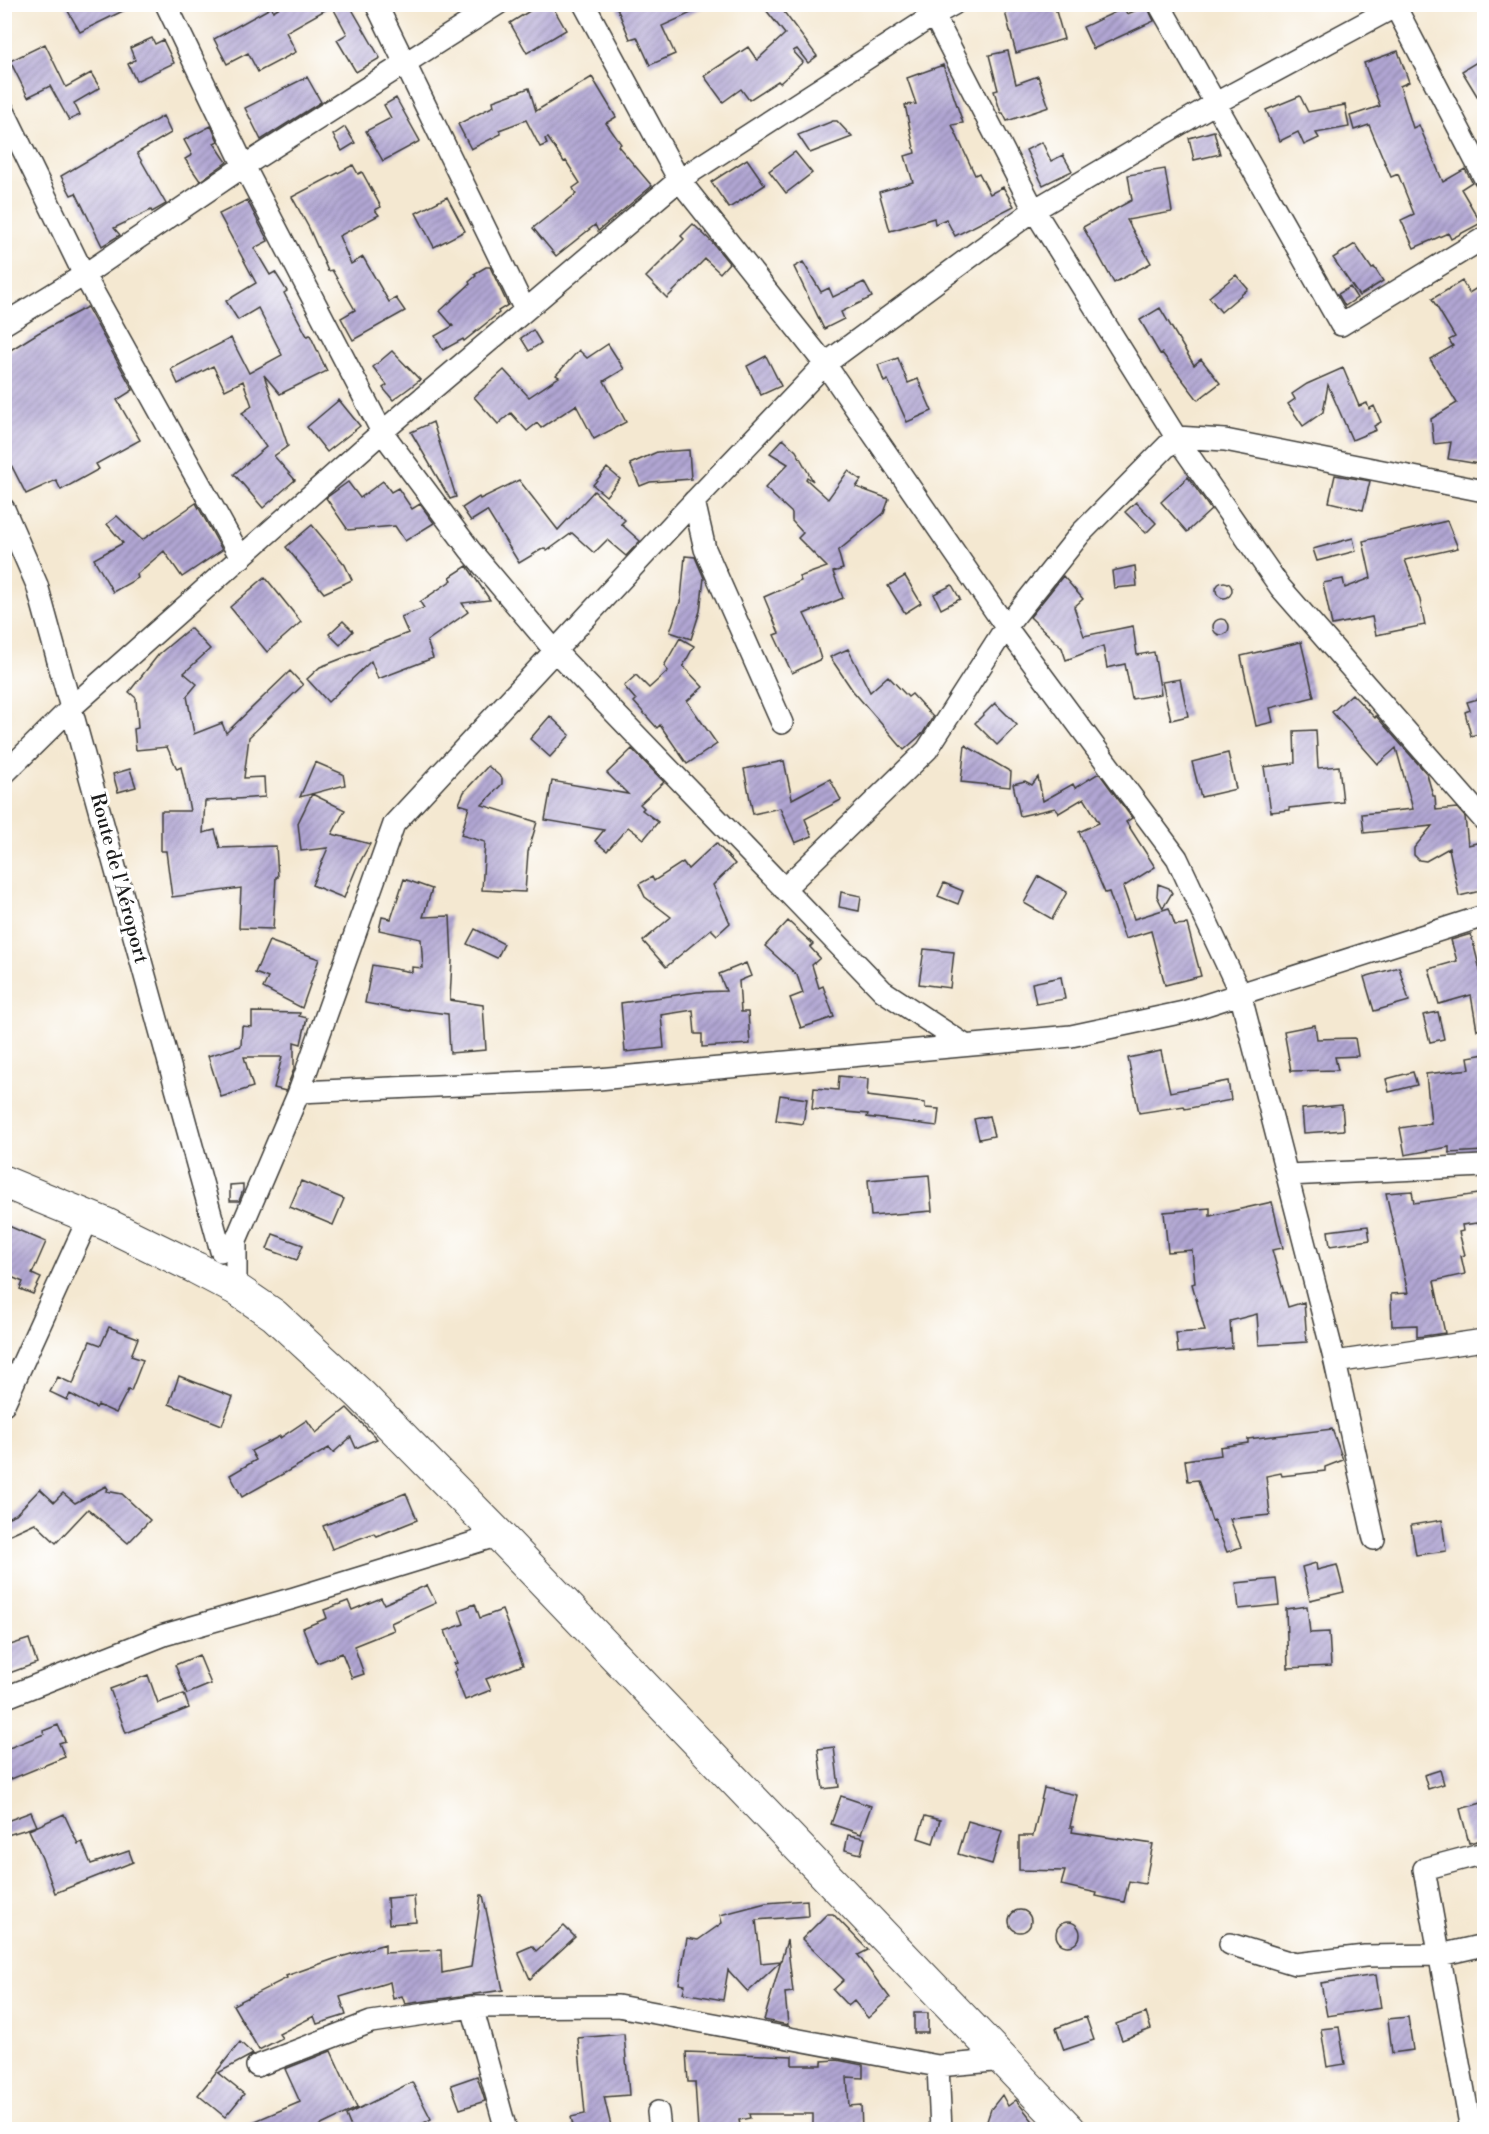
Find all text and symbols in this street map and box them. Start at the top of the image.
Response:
street label: Route de l'Aéroport [84,790,153,966]

